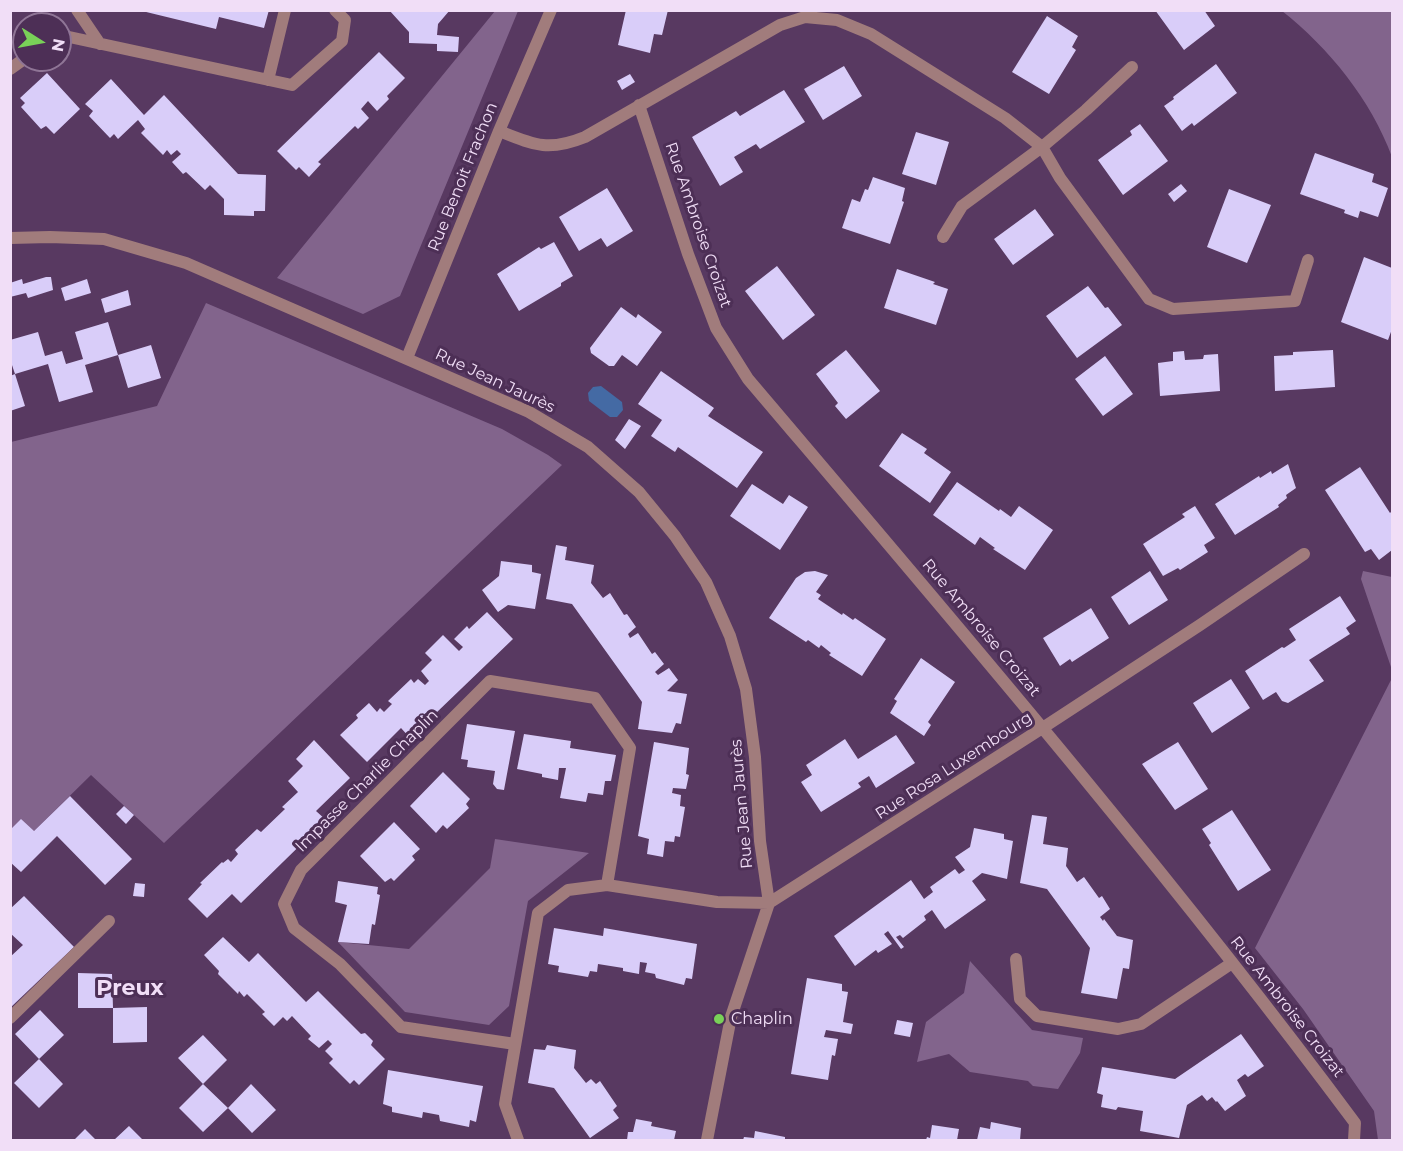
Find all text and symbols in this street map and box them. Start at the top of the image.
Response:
north arrow [12,12,72,72]
text: N [48,37,69,53]
street label: Rue Benoit Frachon [424,100,502,254]
street label: Rue Ambroise Croizat [661,140,735,310]
street label: Rue Jean Jaurès [432,345,558,417]
street label: Rue Ambroise Croizat [918,555,1044,701]
street label: Impasse Charlie Chaplin [292,706,442,856]
street label: Rue Rosa Luxembourg [872,708,1036,824]
street label: Rue Jean Jaurès [727,738,757,870]
street label: Rue Ambroise Croizat [1226,933,1348,1081]
district label: Preux [96,976,164,1002]
place label: Chaplin [731,1009,793,1029]
marker: Chaplin [712,1012,726,1026]

